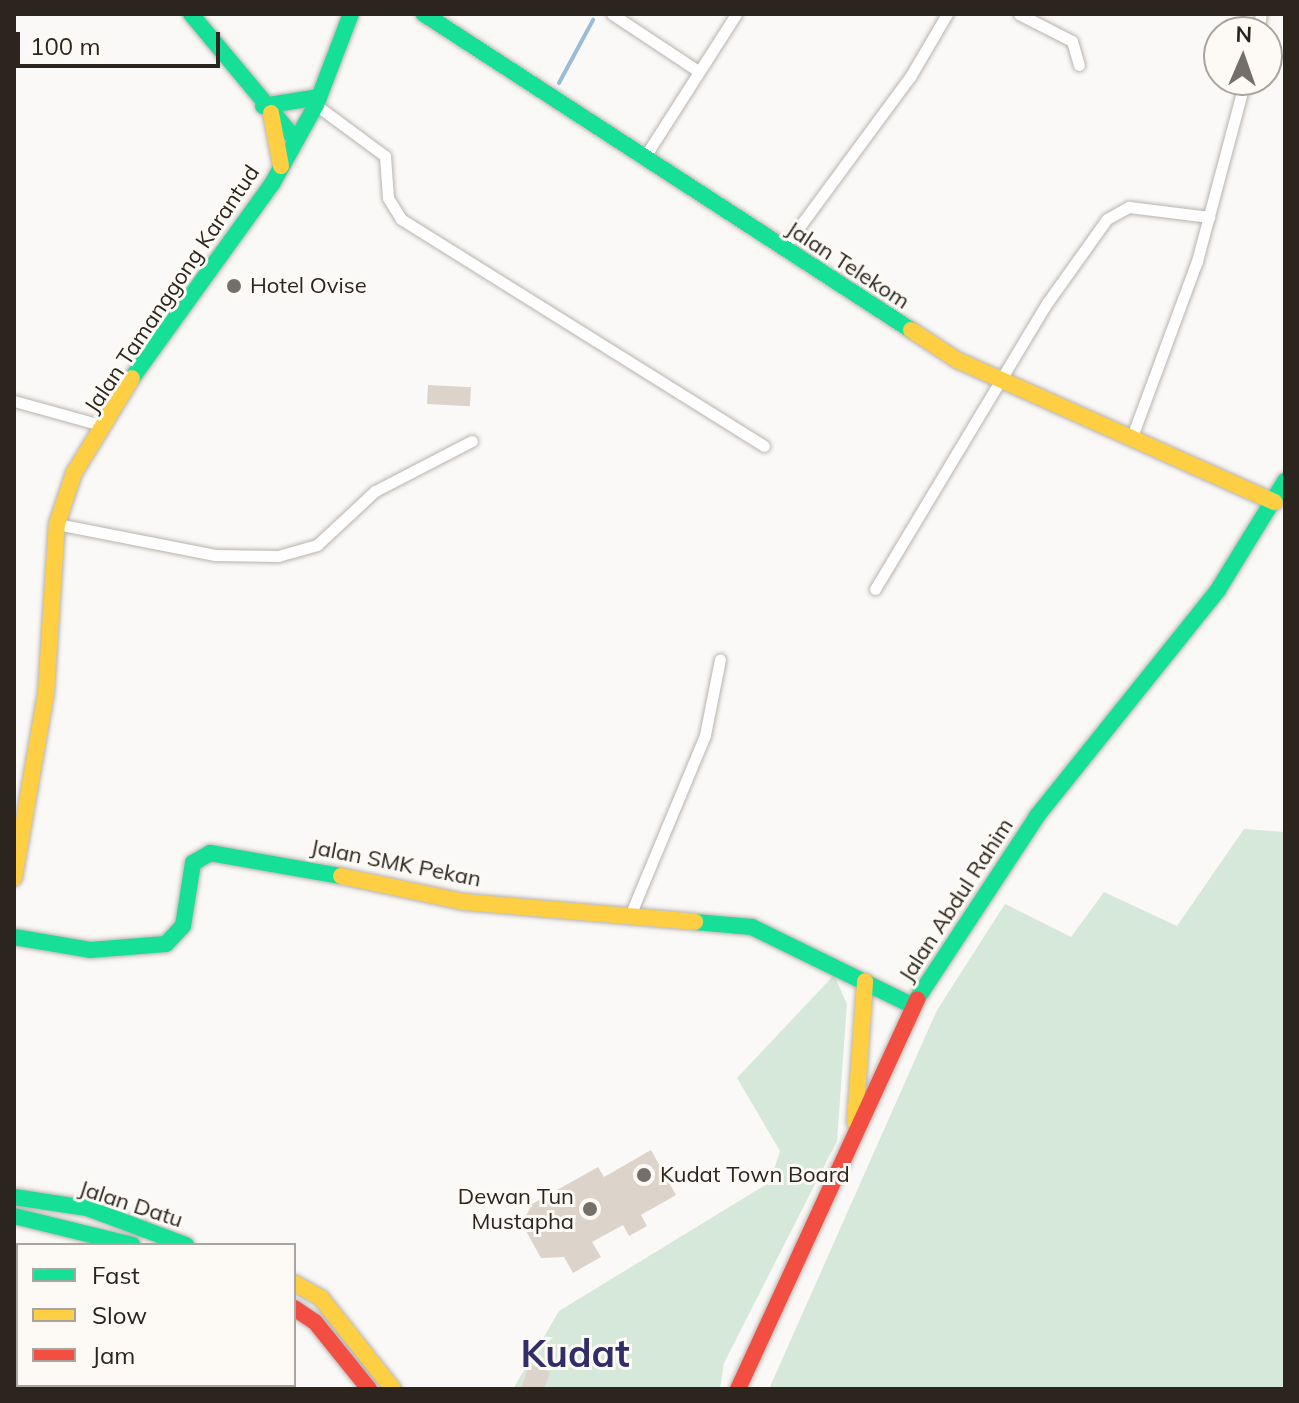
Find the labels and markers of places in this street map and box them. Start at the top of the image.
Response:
place label: Hotel Ovise [250,273,367,299]
marker: Hotel Ovise [225,277,243,295]
place label: Kudat Town Board [660,1162,850,1188]
marker: Kudat Town Board [635,1166,653,1184]
place label: Dewan Tun Mustapha [458,1183,574,1234]
marker: Dewan Tun Mustapha [581,1200,599,1218]

